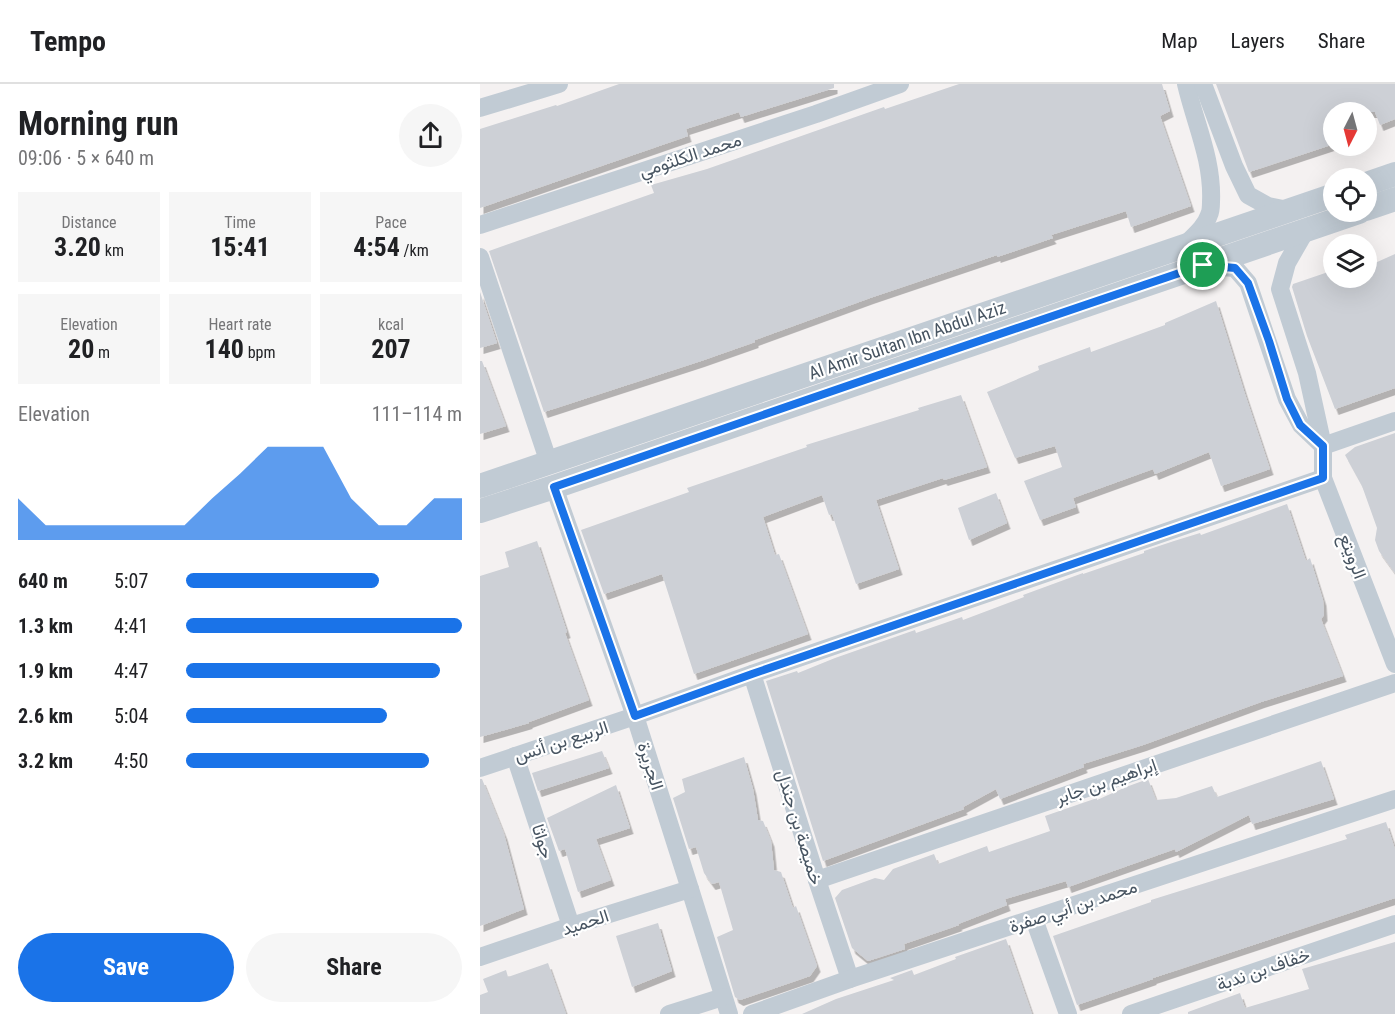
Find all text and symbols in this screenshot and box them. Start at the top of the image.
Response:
text: Tempo [30,25,106,58]
text: Map [1161,29,1198,53]
text: Layers [1231,29,1285,53]
text: Share [1318,29,1365,53]
north arrow [1323,102,1377,156]
map controls [1323,102,1377,288]
text: Morning run [18,104,179,143]
button: share [399,104,462,167]
street label: محمد الكلثومي [636,129,745,186]
text: 09:06 · 5 × 640 m [18,146,154,170]
button: locate [1323,168,1377,222]
text: Distance [61,213,117,232]
text: Time [224,213,256,232]
text: Pace [375,213,407,232]
text: 3.20 [54,232,101,262]
text: 15:41 [210,232,270,262]
text: 4:54 [353,232,400,262]
button: layers [1323,234,1377,288]
pin [1177,239,1228,290]
text: km [101,241,124,260]
text: /km [400,241,429,260]
icon: arrive [1186,248,1219,281]
street label: Al Amir Sultan Ibn Abdul Aziz [806,296,1008,384]
text: Elevation [60,315,118,334]
text: Heart rate [208,315,272,334]
text: kcal [378,315,404,334]
text: 20 [68,334,94,364]
text: 140 [205,334,244,364]
text: 207 [371,334,411,364]
text: m [94,343,110,362]
text: bpm [244,343,275,362]
text: Elevation [18,402,90,426]
text: 111–114 m [372,402,462,426]
street label: الرويتع [1333,530,1371,582]
text: 640 m [18,569,68,593]
text: 5:07 [114,569,148,593]
text: 1.3 km [18,614,73,638]
text: 4:41 [114,614,148,638]
text: 1.9 km [18,659,73,683]
text: 4:47 [114,659,148,683]
text: 2.6 km [18,704,73,728]
text: 5:04 [114,704,148,728]
street label: الربيع بن أنس [511,716,611,768]
street label: الجريرة [633,740,669,793]
text: 3.2 km [18,749,73,773]
text: 4:50 [114,749,148,773]
street label: إبراهيم بن جابر [1052,754,1160,810]
street label: خميصة بن جندل [772,767,828,887]
street label: جواثا [527,821,558,861]
street label: محمد بن أبي صفرة [1006,875,1141,941]
street label: الحميد [559,905,611,939]
button: Save [18,933,234,1002]
button: Share [246,933,462,1002]
street label: خفاف بن ندبة [1214,943,1313,996]

